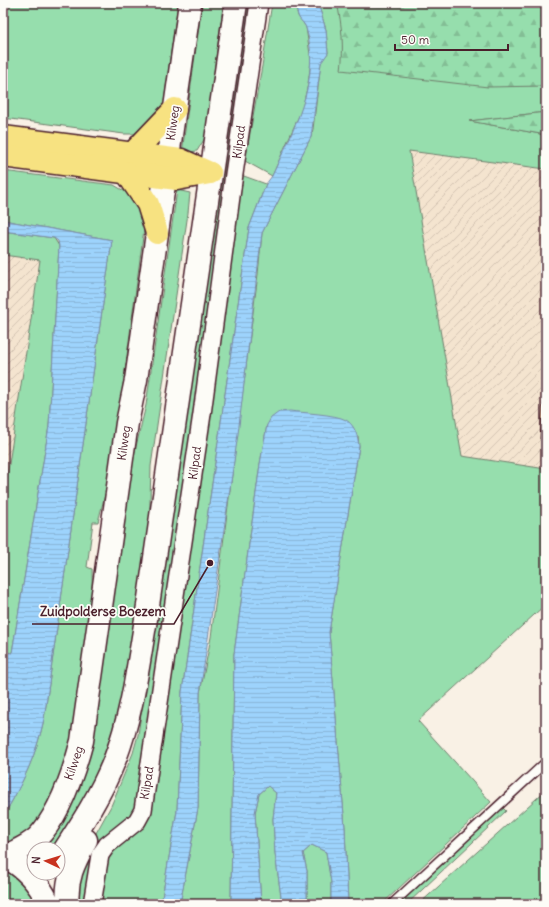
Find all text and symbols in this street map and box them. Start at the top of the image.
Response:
scale bar [395,26,508,52]
text: 50 m [401,32,430,47]
street label: Kilweg [163,104,182,141]
street label: Kilpad [229,124,248,160]
street label: Kilweg [114,424,133,461]
street label: Kilpad [185,445,204,481]
callout: Zuidpolderse Boezem [32,599,174,624]
text: Zuidpolderse Boezem [40,603,167,620]
street label: Kilweg [61,744,86,782]
street label: Kilpad [136,765,157,801]
north arrow [26,841,66,881]
text: N [29,856,43,865]

